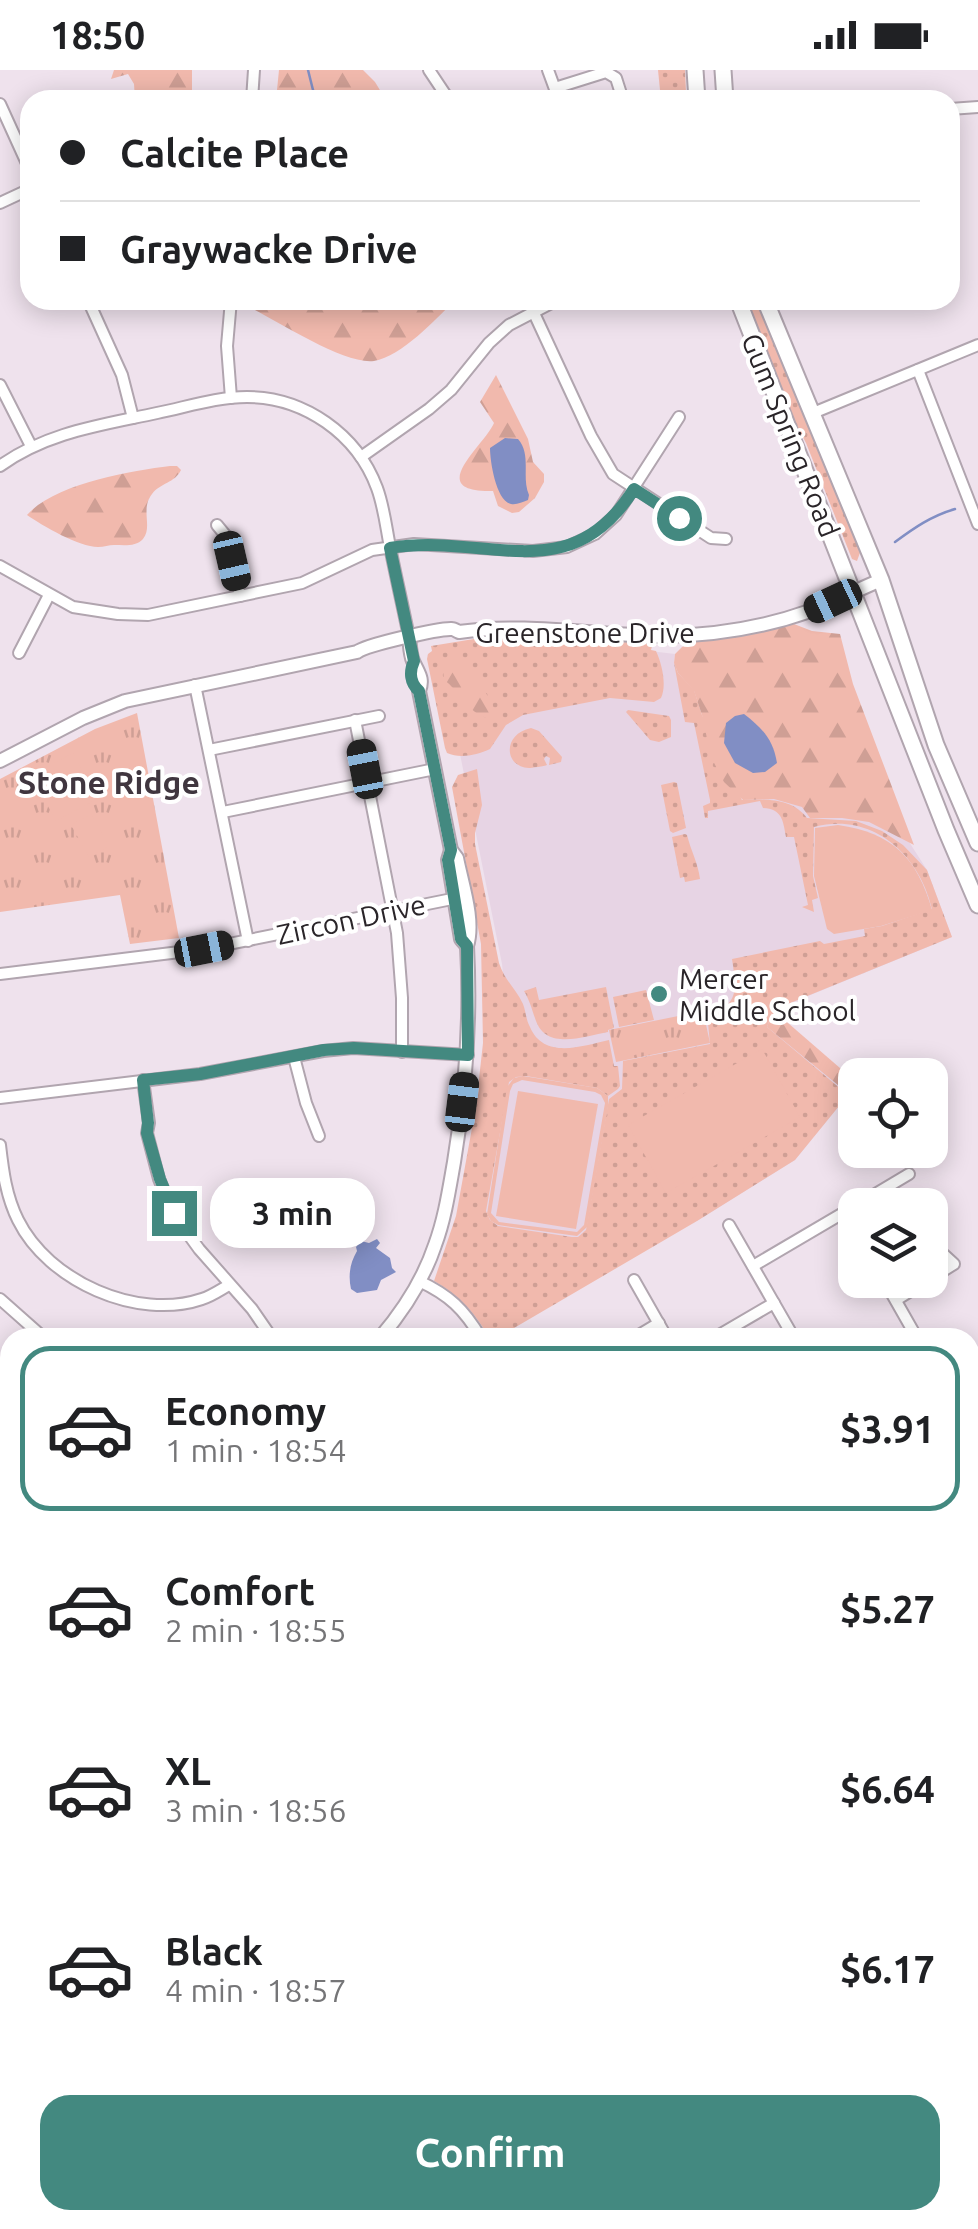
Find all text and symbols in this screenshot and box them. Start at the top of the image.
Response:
text: 18:50 [50,14,145,56]
text: Calcite Place [120,132,349,174]
text: Graywacke Drive [120,228,418,270]
street label: Gum Spring Road [736,329,846,541]
route start [657,496,702,541]
car [211,528,253,594]
car [799,575,867,627]
street label: Greenstone Drive [475,617,695,648]
car [345,737,385,801]
district label: Stone Ridge [18,764,200,800]
street label: Zircon Drive [274,888,428,950]
car [172,929,236,969]
place label: Mercer Middle School [679,963,856,1026]
marker: Mercer Middle School [648,983,670,1005]
map controls [838,1058,948,1298]
button: locate [838,1058,948,1168]
car [443,1070,481,1134]
callout: 3 min [209,1178,374,1248]
button: layers [838,1188,948,1298]
route end [152,1191,197,1236]
text: 3 min [252,1195,333,1231]
icon: car [45,1384,135,1474]
text: Economy [165,1390,326,1432]
text: $3.91 [840,1408,935,1450]
text: 1 min · 18:54 [165,1432,347,1468]
icon: car [45,1564,135,1654]
text: Comfort [165,1570,315,1612]
text: $5.27 [840,1588,935,1630]
text: 2 min · 18:55 [165,1612,347,1648]
icon: car [45,1744,135,1834]
text: XL [165,1750,211,1792]
text: $6.64 [840,1768,935,1810]
text: 3 min · 18:56 [165,1792,347,1828]
icon: car [45,1924,135,2014]
text: Black [165,1930,263,1972]
text: $6.17 [840,1948,935,1990]
text: 4 min · 18:57 [165,1972,347,2008]
button: Confirm [40,2095,940,2210]

